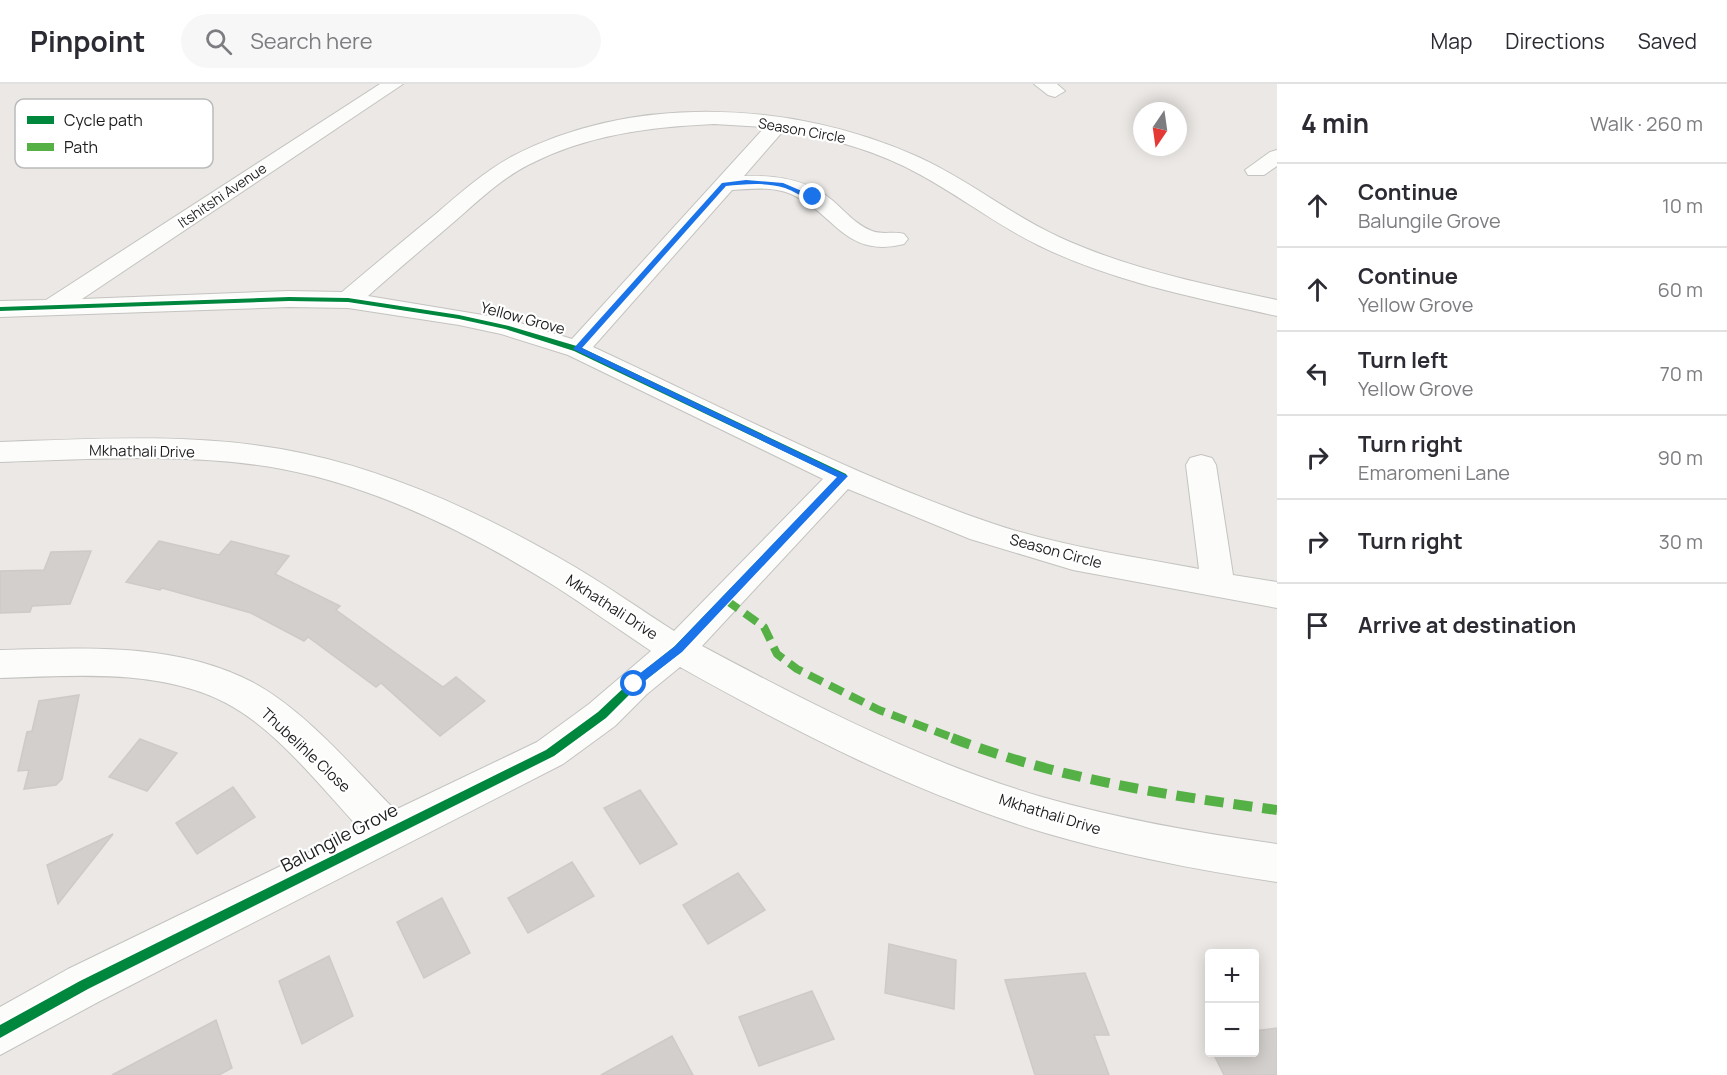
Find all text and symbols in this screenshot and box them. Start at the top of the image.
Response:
search box [181,14,601,68]
text: Pinpoint [30,22,145,60]
icon: search [202,25,235,58]
text: Search here [250,26,373,56]
text: Map [1431,27,1472,55]
text: Directions [1505,27,1605,55]
text: Saved [1638,27,1697,55]
legend [15,99,213,168]
north arrow [1133,102,1187,156]
text: 4 min [1301,105,1369,141]
text: Cycle path [64,109,143,131]
text: Walk · 260 m [1590,110,1703,137]
street label: Season Circle [757,113,847,147]
text: Path [64,136,98,158]
street label: Itshitshi Avenue [174,158,270,232]
text: Continue [1358,177,1458,207]
route end [799,183,825,209]
icon: ahead [1301,189,1334,222]
text: 10 m [1662,192,1703,219]
text: Balungile Grove [1358,207,1501,234]
text: Continue [1358,261,1458,291]
icon: ahead [1301,273,1334,306]
text: 60 m [1657,276,1703,303]
text: Yellow Grove [1358,291,1473,318]
street label: Yellow Grove [479,297,568,339]
text: Turn left [1358,345,1448,375]
icon: left [1301,357,1334,390]
text: 70 m [1660,360,1703,387]
text: Yellow Grove [1358,375,1473,402]
text: Turn right [1358,429,1463,459]
street label: Mkhathali Drive [89,440,195,462]
icon: right [1301,441,1334,474]
text: 90 m [1657,444,1703,471]
text: Emaromeni Lane [1358,459,1510,486]
icon: right [1301,525,1334,558]
text: Turn right [1358,526,1463,556]
text: 30 m [1659,528,1703,555]
street label: Season Circle [1008,529,1105,573]
street label: Mkhathali Drive [562,569,662,645]
icon: arrive [1301,609,1334,642]
text: Arrive at destination [1358,610,1576,640]
route start [620,670,646,696]
street label: Thubelihle Close [257,703,355,797]
street label: Mkhathali Drive [996,789,1104,840]
street label: Balungile Grove [276,797,402,877]
map controls [1205,949,1259,1057]
button: + [1205,949,1259,1003]
button: − [1205,1003,1259,1057]

